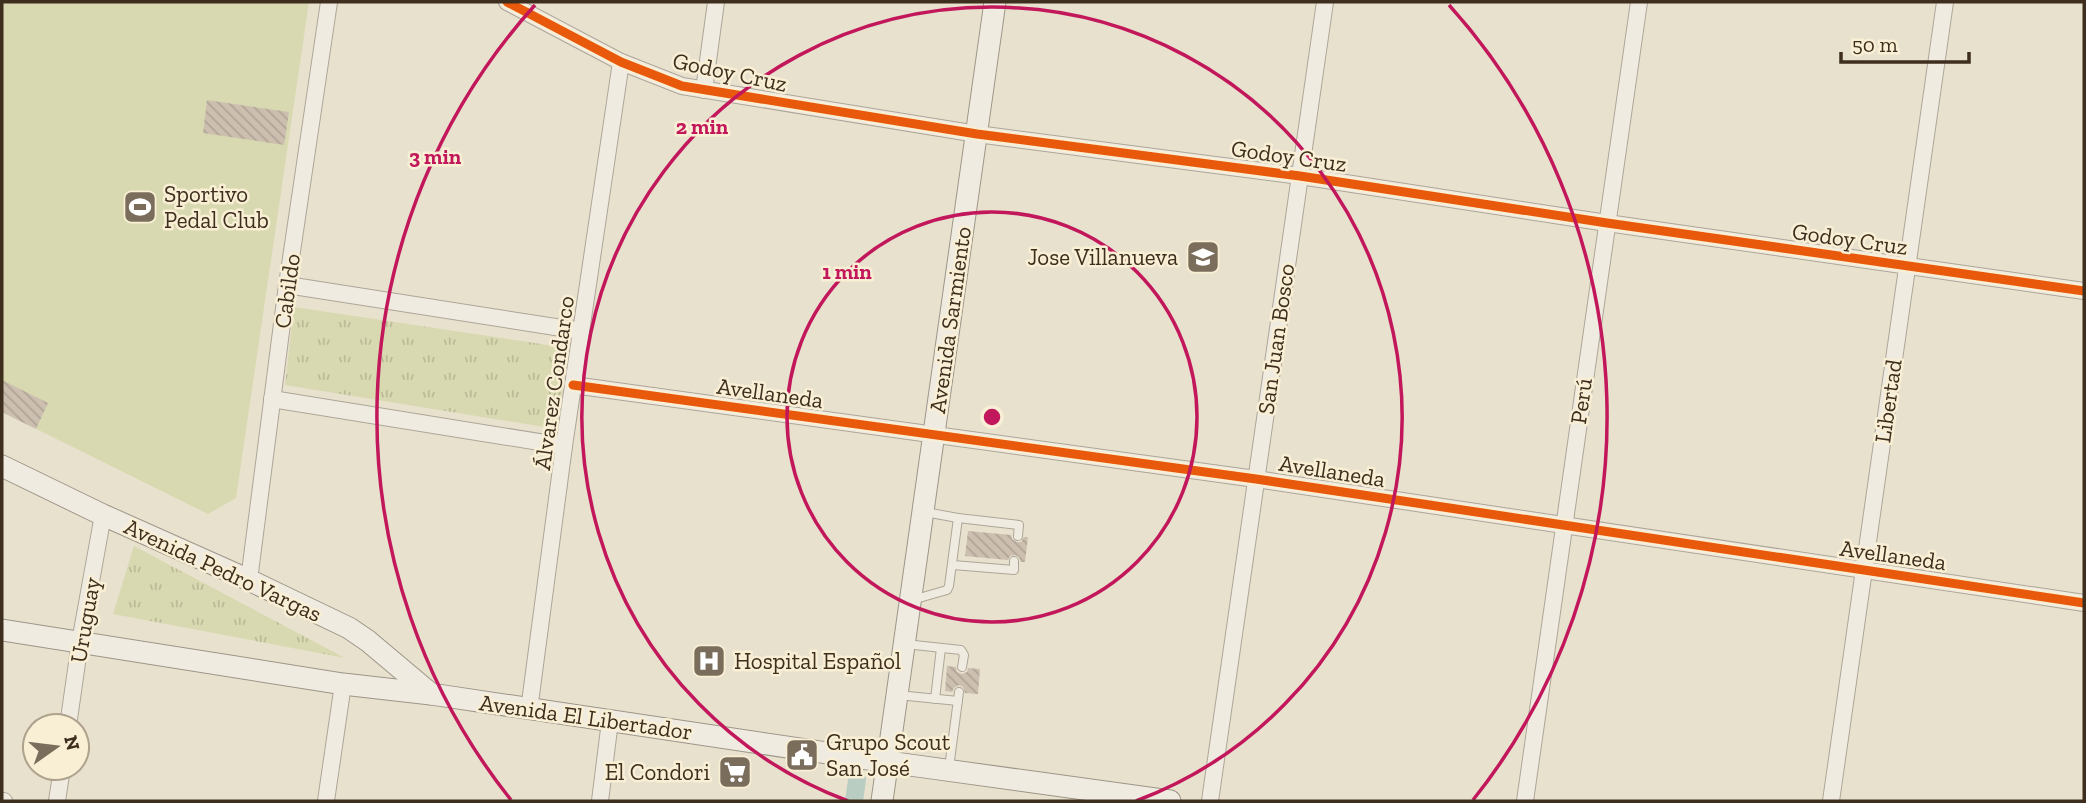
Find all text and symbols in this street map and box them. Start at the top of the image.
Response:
scale bar [1841,21,1969,65]
text: 50 m [1852,32,1898,57]
street label: Godoy Cruz [670,46,790,98]
text: 2 min [676,114,729,139]
street label: Godoy Cruz [1229,134,1349,178]
text: 3 min [409,144,462,169]
place label: Sportivo Pedal Club [164,180,269,234]
sports icon: Sportivo Pedal Club [121,188,159,226]
street label: Godoy Cruz [1790,217,1910,261]
street label: Avenida Sarmiento [923,225,977,415]
school or university icon: Jose Villanueva [1184,238,1222,276]
place label: Jose Villanueva [1027,243,1178,271]
street label: Cabildo [268,252,306,330]
text: 1 min [822,259,872,284]
street label: San Juan Bosco [1252,262,1300,416]
street label: Álvarez Condarco [528,294,580,472]
street label: Libertad [1868,357,1908,445]
street label: Avellaneda [715,372,825,414]
street label: Perú [1564,376,1598,426]
centre of rings [980,405,1004,429]
street label: Avellaneda [1277,449,1387,493]
street label: Avenida Pedro Vargas [120,512,326,628]
street label: Avellaneda [1838,534,1948,576]
street label: Uruguay [64,575,106,665]
hospital icon: Hospital Español [690,642,728,680]
place label: Hospital Español [734,647,901,675]
street label: Avenida El Libertador [478,688,694,746]
north arrow [21,712,91,782]
place label: Grupo Scout San José [826,728,951,782]
text: N [59,733,85,753]
public building icon: Grupo Scout San José [783,736,821,774]
supermarket icon: El Condori [716,753,754,791]
place label: El Condori [605,758,710,786]

